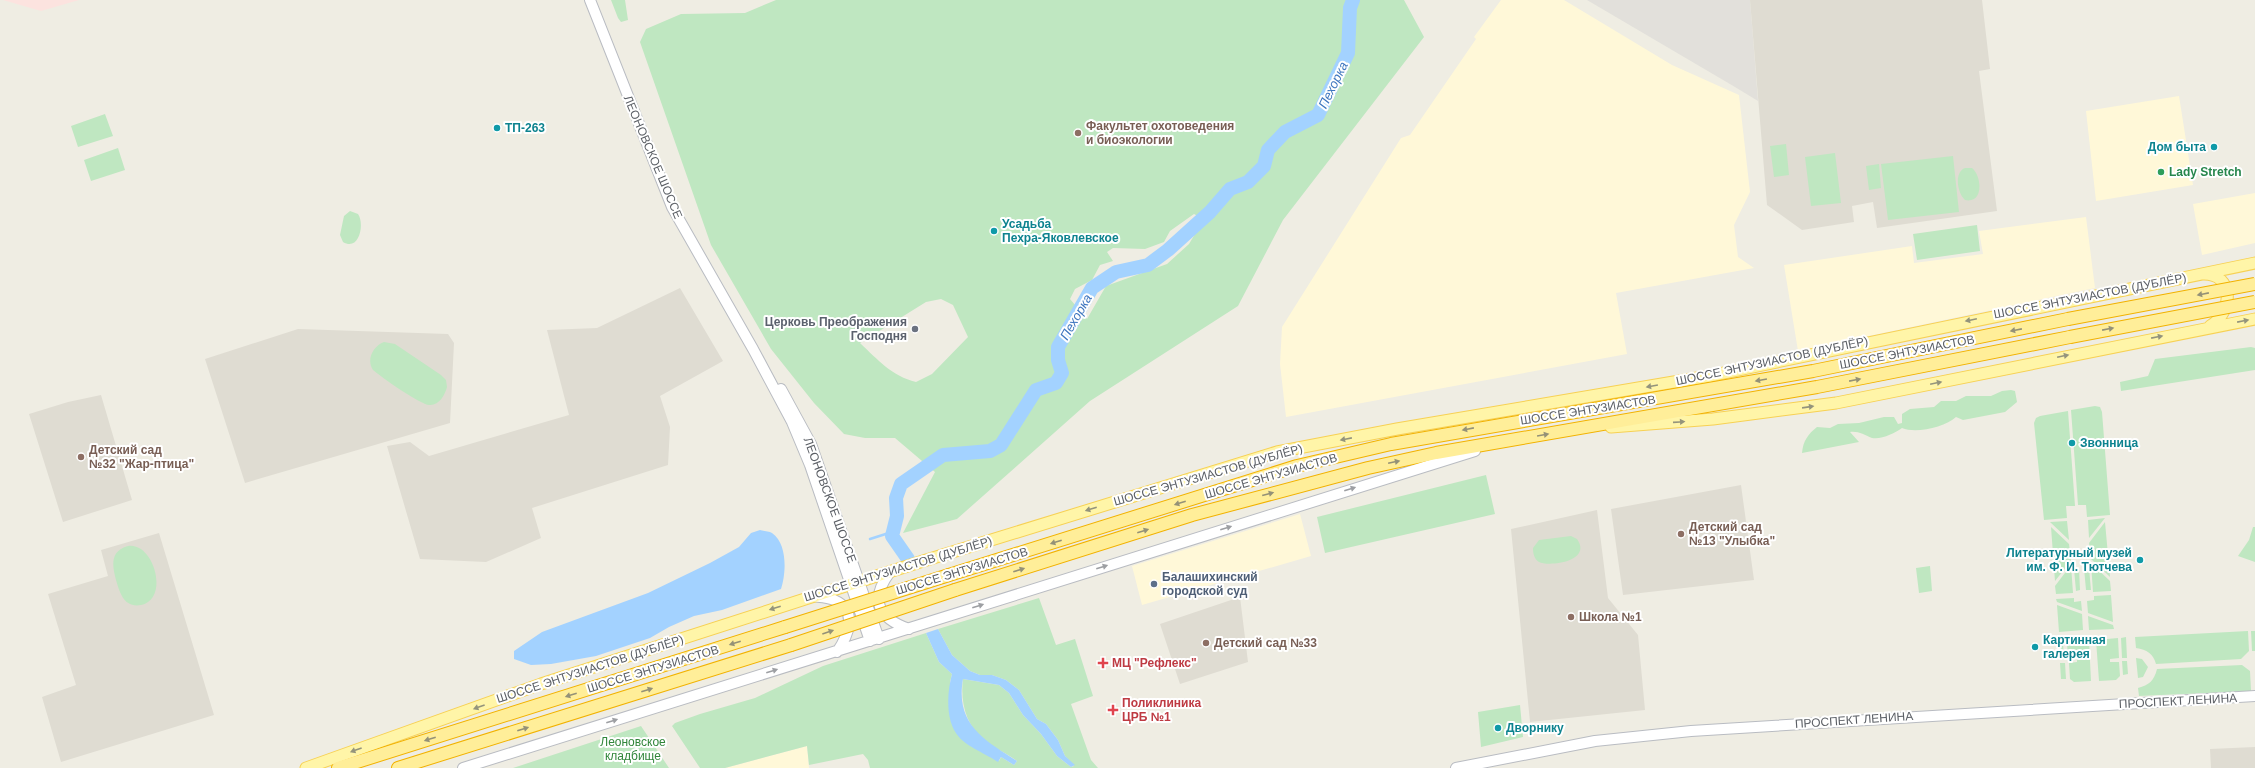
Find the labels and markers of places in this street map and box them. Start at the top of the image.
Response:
place label: Факультет охотоведения и биоэкологии [1086,119,1234,147]
place label: ТП-263 [505,121,545,135]
marker: ТП-263 [492,123,502,133]
marker: Факультет охотоведения и биоэкологии [1073,128,1083,138]
place label: Дом быта [2148,140,2206,154]
marker: Дом быта [2209,142,2219,152]
place label: Lady Stretch [2169,165,2242,179]
marker: Lady Stretch [2156,167,2166,177]
place label: Усадьба Пехра-Яковлевское [1002,217,1119,245]
marker: Усадьба Пехра-Яковлевское [989,226,999,236]
place label: Церковь Преображения Господня [765,315,907,343]
marker: Церковь Преображения Господня [910,324,920,334]
place label: Звонница [2080,436,2138,450]
marker: Звонница [2067,438,2077,448]
place label: Детский сад №32 "Жар-птица" [89,443,194,471]
marker: Детский сад №32 "Жар-птица" [76,452,86,462]
place label: Детский сад №13 "Улыбка" [1689,520,1775,548]
marker: Детский сад №13 "Улыбка" [1676,529,1686,539]
place label: Литературный музей им. Ф. И. Тютчева [2006,546,2132,574]
marker: Литературный музей им. Ф. И. Тютчева [2135,555,2145,565]
place label: Балашихинский городской суд [1162,570,1258,598]
marker: Балашихинский городской суд [1149,579,1159,589]
place label: Школа №1 [1579,610,1642,624]
marker: Школа №1 [1566,612,1576,622]
place label: Картинная галерея [2043,633,2106,661]
place label: Детский сад №33 [1214,636,1317,650]
marker: Детский сад №33 [1201,638,1211,648]
marker: Картинная галерея [2030,642,2040,652]
place label: МЦ "Рефлекс" [1112,656,1197,670]
marker: МЦ "Рефлекс" [1097,657,1109,669]
place label: Поликлиника ЦРБ №1 [1122,696,1201,724]
marker: Поликлиника ЦРБ №1 [1107,704,1119,716]
place label: Дворнику [1506,721,1564,735]
marker: Дворнику [1493,723,1503,733]

